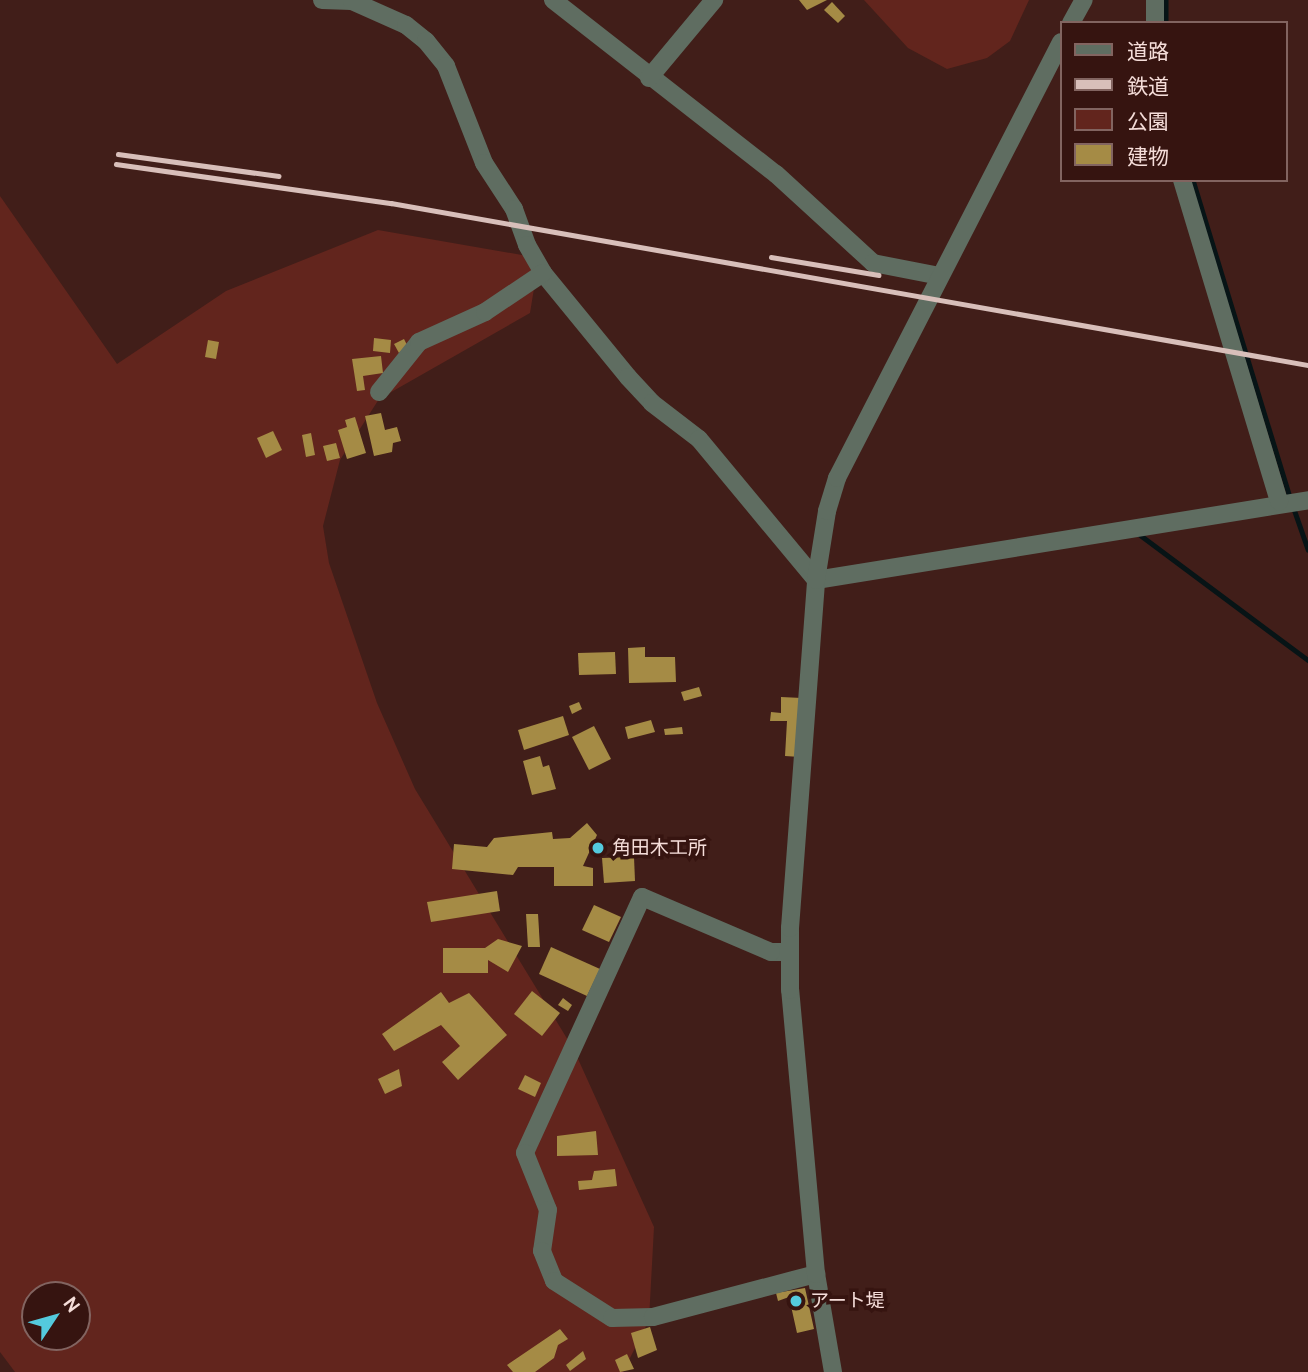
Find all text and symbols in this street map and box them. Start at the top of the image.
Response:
legend [1060,21,1287,182]
text: 道路 [1127,39,1169,64]
text: 鉄道 [1127,74,1169,99]
text: 公園 [1127,109,1169,134]
text: 建物 [1127,144,1169,169]
place label: 角田木工所 [612,837,707,859]
marker: 角田木工所 [590,840,606,856]
north arrow [21,1281,91,1351]
place label: アート堤 [810,1290,885,1312]
text: N [59,1292,85,1317]
marker: アート堤 [788,1293,804,1309]

